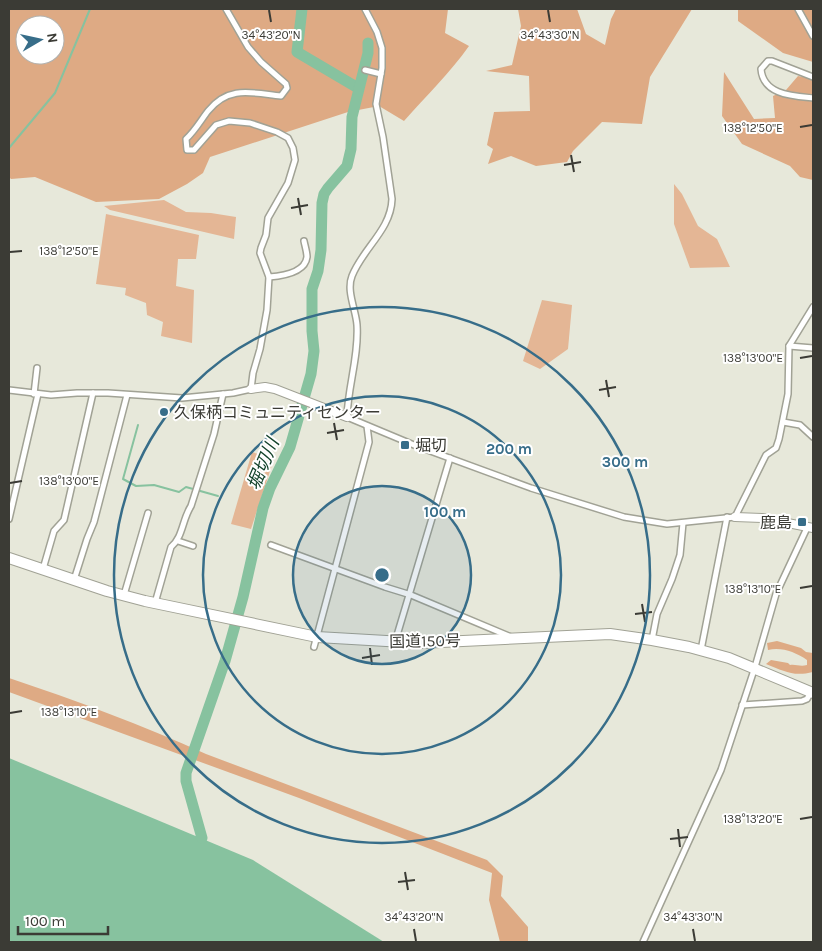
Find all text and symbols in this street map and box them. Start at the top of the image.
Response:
north arrow [15,15,65,65]
text: 34°43'20"N [241,28,301,42]
text: 34°43'30"N [520,28,580,42]
text: N [43,32,62,44]
text: 138°12'50"E [723,121,783,135]
text: 138°12'50"E [39,244,99,258]
text: 138°13'00"E [723,351,783,365]
place label: 久保柄コミュニティセンター [174,403,381,422]
marker: 久保柄コミュニティセンター [158,406,170,418]
water label: 堀切川 [242,433,284,493]
place label: 堀切 [415,436,447,455]
marker: 堀切 [399,439,411,451]
text: 200 m [486,440,532,458]
text: 300 m [602,453,648,471]
text: 138°13'00"E [39,474,99,488]
text: 100 m [424,503,466,521]
place label: 鹿島 [760,513,792,532]
marker: 鹿島 [796,516,808,528]
centre of rings [373,566,391,584]
text: 138°13'10"E [725,582,781,596]
street label: 国道150号 [389,631,461,651]
text: 138°13'10"E [41,705,97,719]
text: 138°13'20"E [723,812,783,826]
scale bar [18,904,108,936]
text: 34°43'20"N [384,910,444,924]
text: 34°43'30"N [663,910,723,924]
text: 100 m [25,912,65,930]

